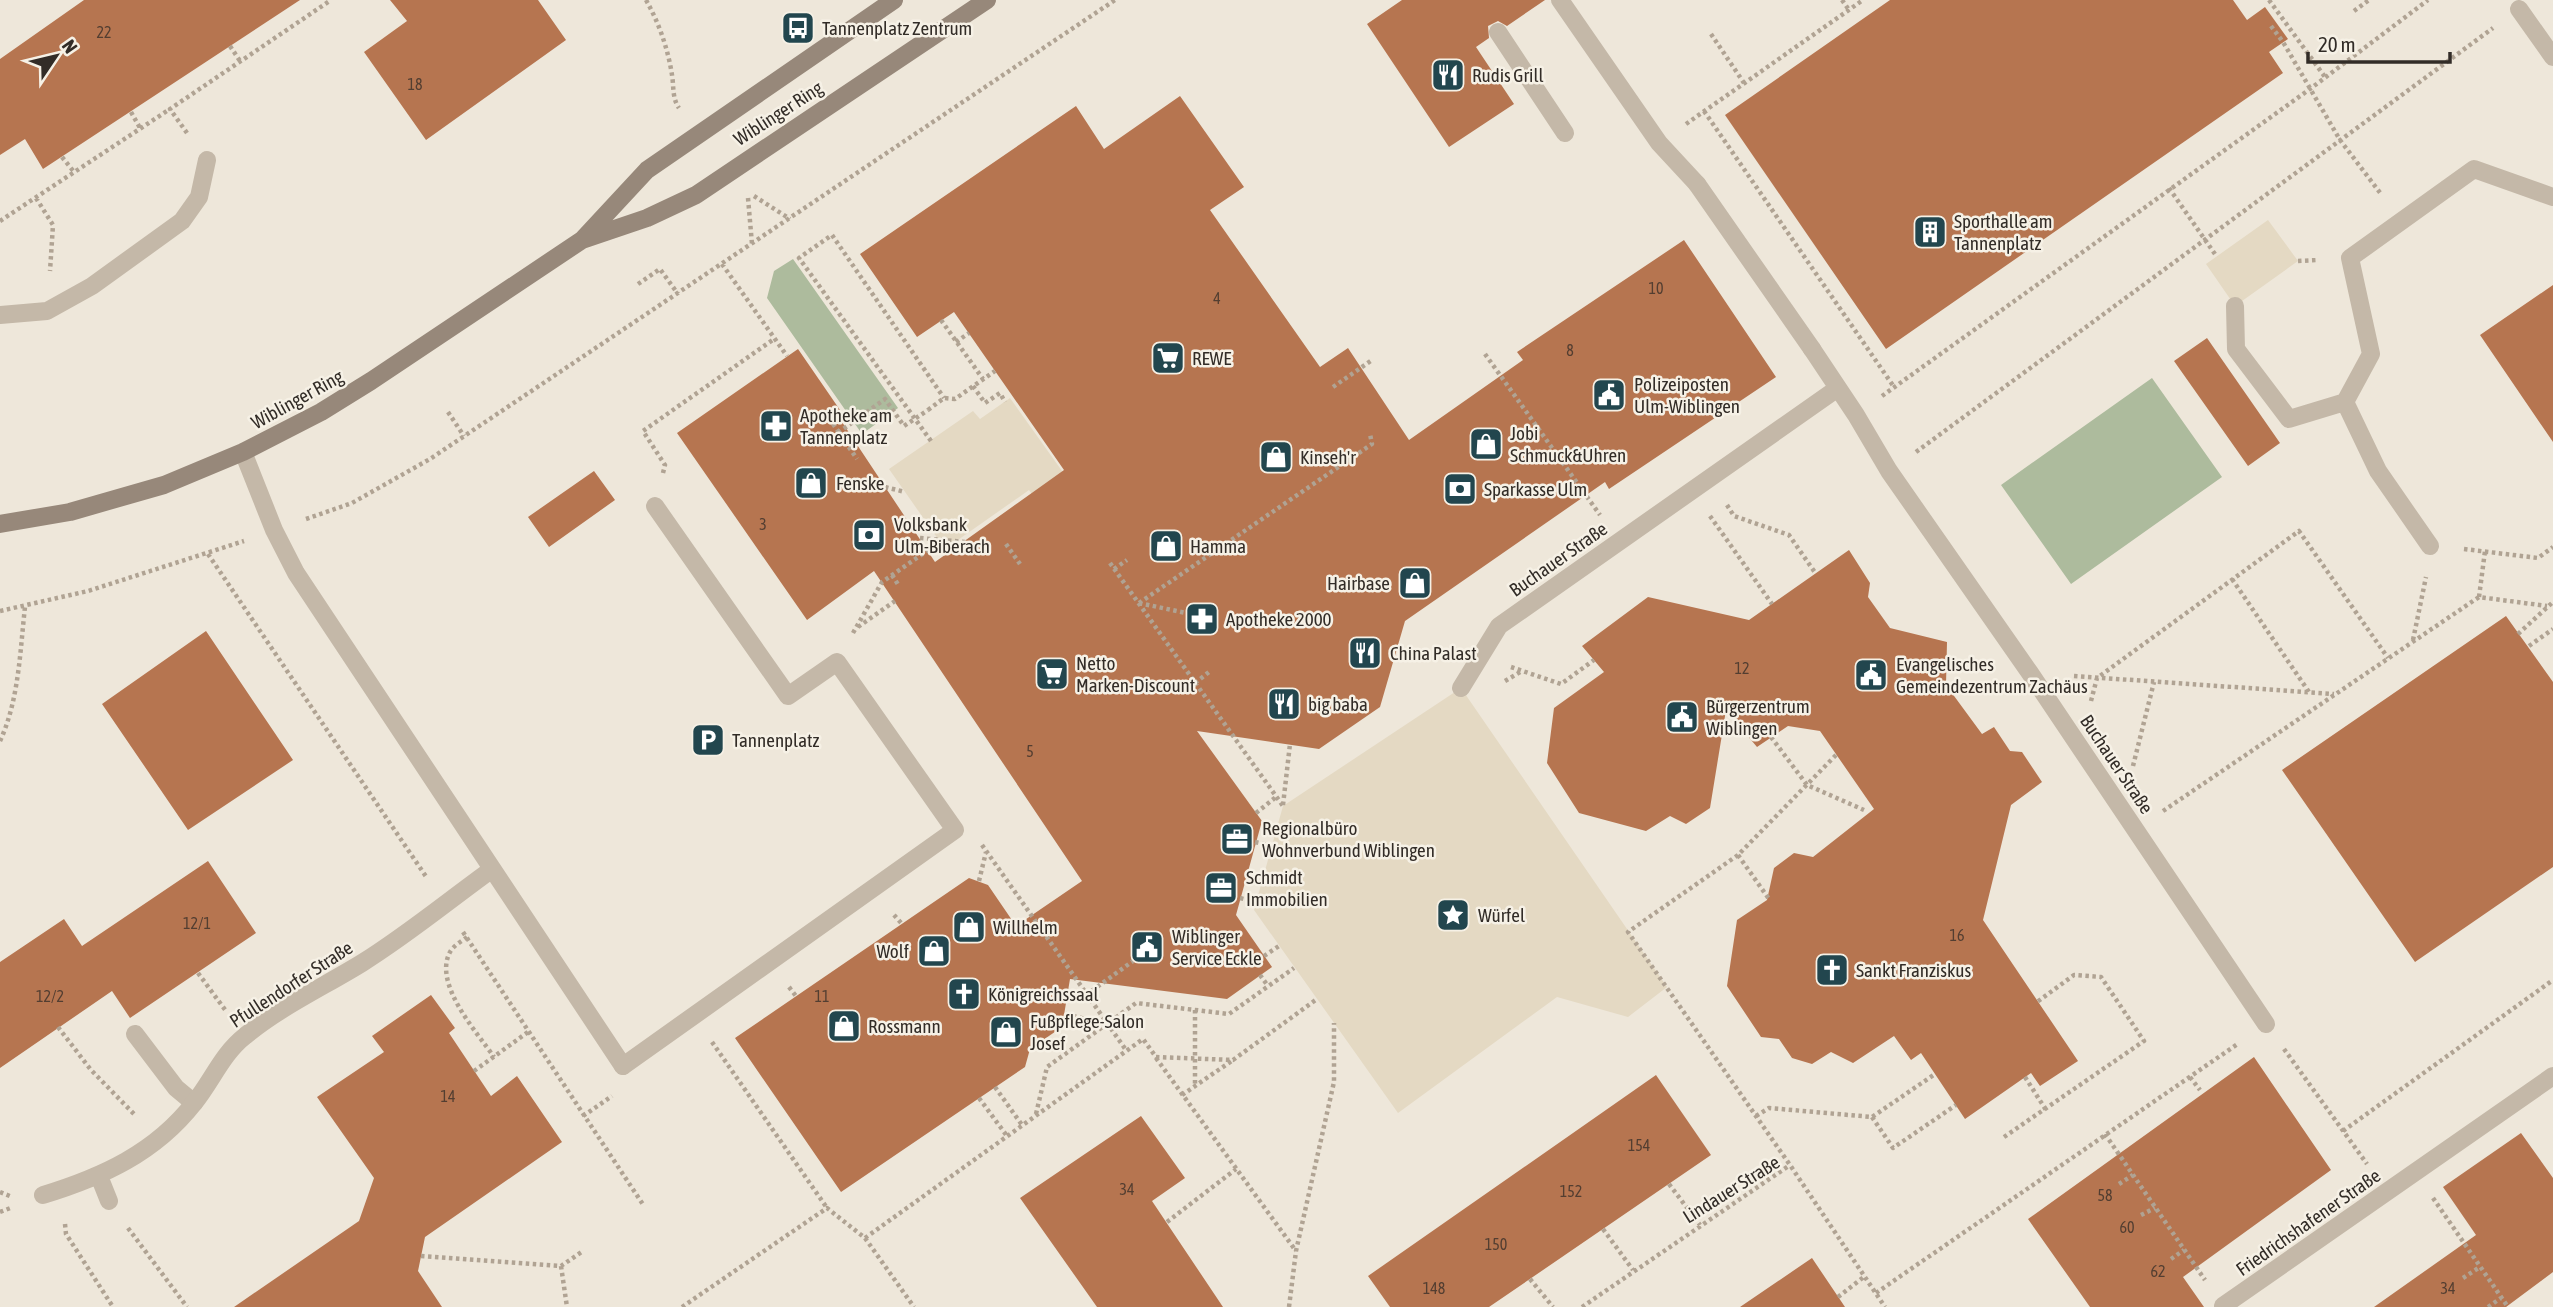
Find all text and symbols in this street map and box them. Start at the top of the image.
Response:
bus stop icon: Tannenplatz Zentrum [779,9,817,47]
place label: Tannenplatz Zentrum [822,17,972,39]
north arrow [21,21,91,91]
scale bar [2308,21,2450,65]
house number: 22 [96,23,112,41]
text: 20 m [2318,32,2356,56]
text: N [58,35,82,57]
restaurant icon: Rudis Grill [1429,56,1467,94]
place label: Rudis Grill [1472,64,1543,86]
house number: 18 [407,75,423,93]
street label: Wiblinger Ring [729,76,827,150]
place label: Sporthalle am Tannenplatz [1954,210,2052,254]
building icon: Sporthalle am Tannenplatz [1911,213,1949,251]
house number: 10 [1648,279,1664,297]
house number: 4 [1213,289,1221,307]
supermarket icon: REWE [1149,339,1187,377]
house number: 8 [1566,341,1574,359]
place label: REWE [1192,347,1231,369]
street label: Wiblinger Ring [247,364,348,433]
place label: Polizeiposten Ulm-Wiblingen [1634,373,1740,417]
public building icon: Polizeiposten Ulm-Wiblingen [1590,376,1628,414]
place label: Apotheke am Tannenplatz [800,404,892,448]
pharmacy icon: Apotheke am Tannenplatz [757,407,795,445]
place label: Jobi Schmuck&Uhren [1510,422,1626,466]
shop icon: Jobi Schmuck&Uhren [1467,425,1505,463]
shop icon: Kinseh'r [1257,438,1295,476]
place label: Kinseh'r [1300,446,1356,468]
shop icon: Fenske [792,464,830,502]
bank icon: Sparkasse Ulm [1441,470,1479,508]
place label: Fenske [836,472,884,494]
place label: Sparkasse Ulm [1484,478,1587,500]
place label: Volksbank Ulm-Biberach [894,513,990,557]
house number: 3 [759,515,767,533]
bank icon: Volksbank Ulm-Biberach [850,516,888,554]
street label: Buchauer Straße [1505,517,1611,601]
shop icon: Hamma [1147,527,1185,565]
place label: Hamma [1190,535,1246,557]
shop icon: Hairbase [1396,564,1434,602]
place label: Hairbase [1327,572,1390,594]
pharmacy icon: Apotheke 2000 [1183,600,1221,638]
place label: Apotheke 2000 [1226,608,1332,630]
restaurant icon: China Palast [1346,634,1384,672]
place label: China Palast [1390,642,1477,664]
place label: Netto Marken-Discount [1076,652,1195,696]
place label: Evangelisches Gemeindezentrum Zachäus [1896,653,2088,697]
supermarket icon: Netto Marken-Discount [1033,655,1071,693]
public building icon: Evangelisches Gemeindezentrum Zachäus [1852,656,1890,694]
house number: 12 [1734,659,1750,677]
restaurant icon: big baba [1265,685,1303,723]
place label: big baba [1308,693,1368,715]
place label: Bürgerzentrum Wiblingen [1706,695,1810,739]
public building icon: Bürgerzentrum Wiblingen [1663,698,1701,736]
street label: Buchauer Straße [2076,710,2158,818]
parking icon: Tannenplatz [689,721,727,759]
place label: Tannenplatz [732,729,819,751]
house number: 5 [1026,742,1034,760]
place label: Regionalbüro Wohnverbund Wiblingen [1262,817,1435,861]
office icon: Regionalbüro Wohnverbund Wiblingen [1218,820,1256,858]
place label: Schmidt Immobilien [1246,866,1328,910]
office icon: Schmidt Immobilien [1202,869,1240,907]
place icon: Würfel [1434,896,1472,934]
place label: Würfel [1478,904,1525,926]
shop icon: Willhelm [950,908,988,946]
house number: 12/1 [183,914,211,932]
place label: Willhelm [993,916,1058,938]
place label: Wiblinger Service Eckle [1172,925,1262,969]
house number: 16 [1949,926,1965,944]
public building icon: Wiblinger Service Eckle [1128,928,1166,966]
shop icon: Wolf [915,932,953,970]
street label: Pfullendorfer Straße [225,936,357,1032]
place label: Wolf [877,940,909,962]
church icon: Sankt Franziskus [1813,951,1851,989]
place label: Sankt Franziskus [1856,959,1971,981]
church icon: Königreichssaal [945,975,983,1013]
place label: Königreichssaal [988,983,1099,1005]
house number: 12/2 [36,987,64,1005]
house number: 11 [814,987,830,1005]
shop icon: Rossmann [825,1007,863,1045]
place label: Fußpflege-Salon Josef [1030,1010,1144,1054]
shop icon: Fußpflege-Salon Josef [987,1013,1025,1051]
place label: Rossmann [868,1015,941,1037]
house number: 14 [440,1087,456,1105]
house number: 154 [1628,1136,1650,1154]
street label: Lindauer Straße [1679,1151,1783,1227]
street label: Friedrichshafener Straße [2232,1164,2384,1280]
house number: 34 [1119,1180,1135,1198]
house number: 152 [1560,1182,1582,1200]
house number: 58 [2097,1186,2113,1204]
house number: 60 [2119,1218,2135,1236]
house number: 150 [1485,1235,1507,1253]
house number: 62 [2150,1262,2166,1280]
house number: 148 [1423,1279,1445,1297]
house number: 34 [2440,1279,2456,1297]

